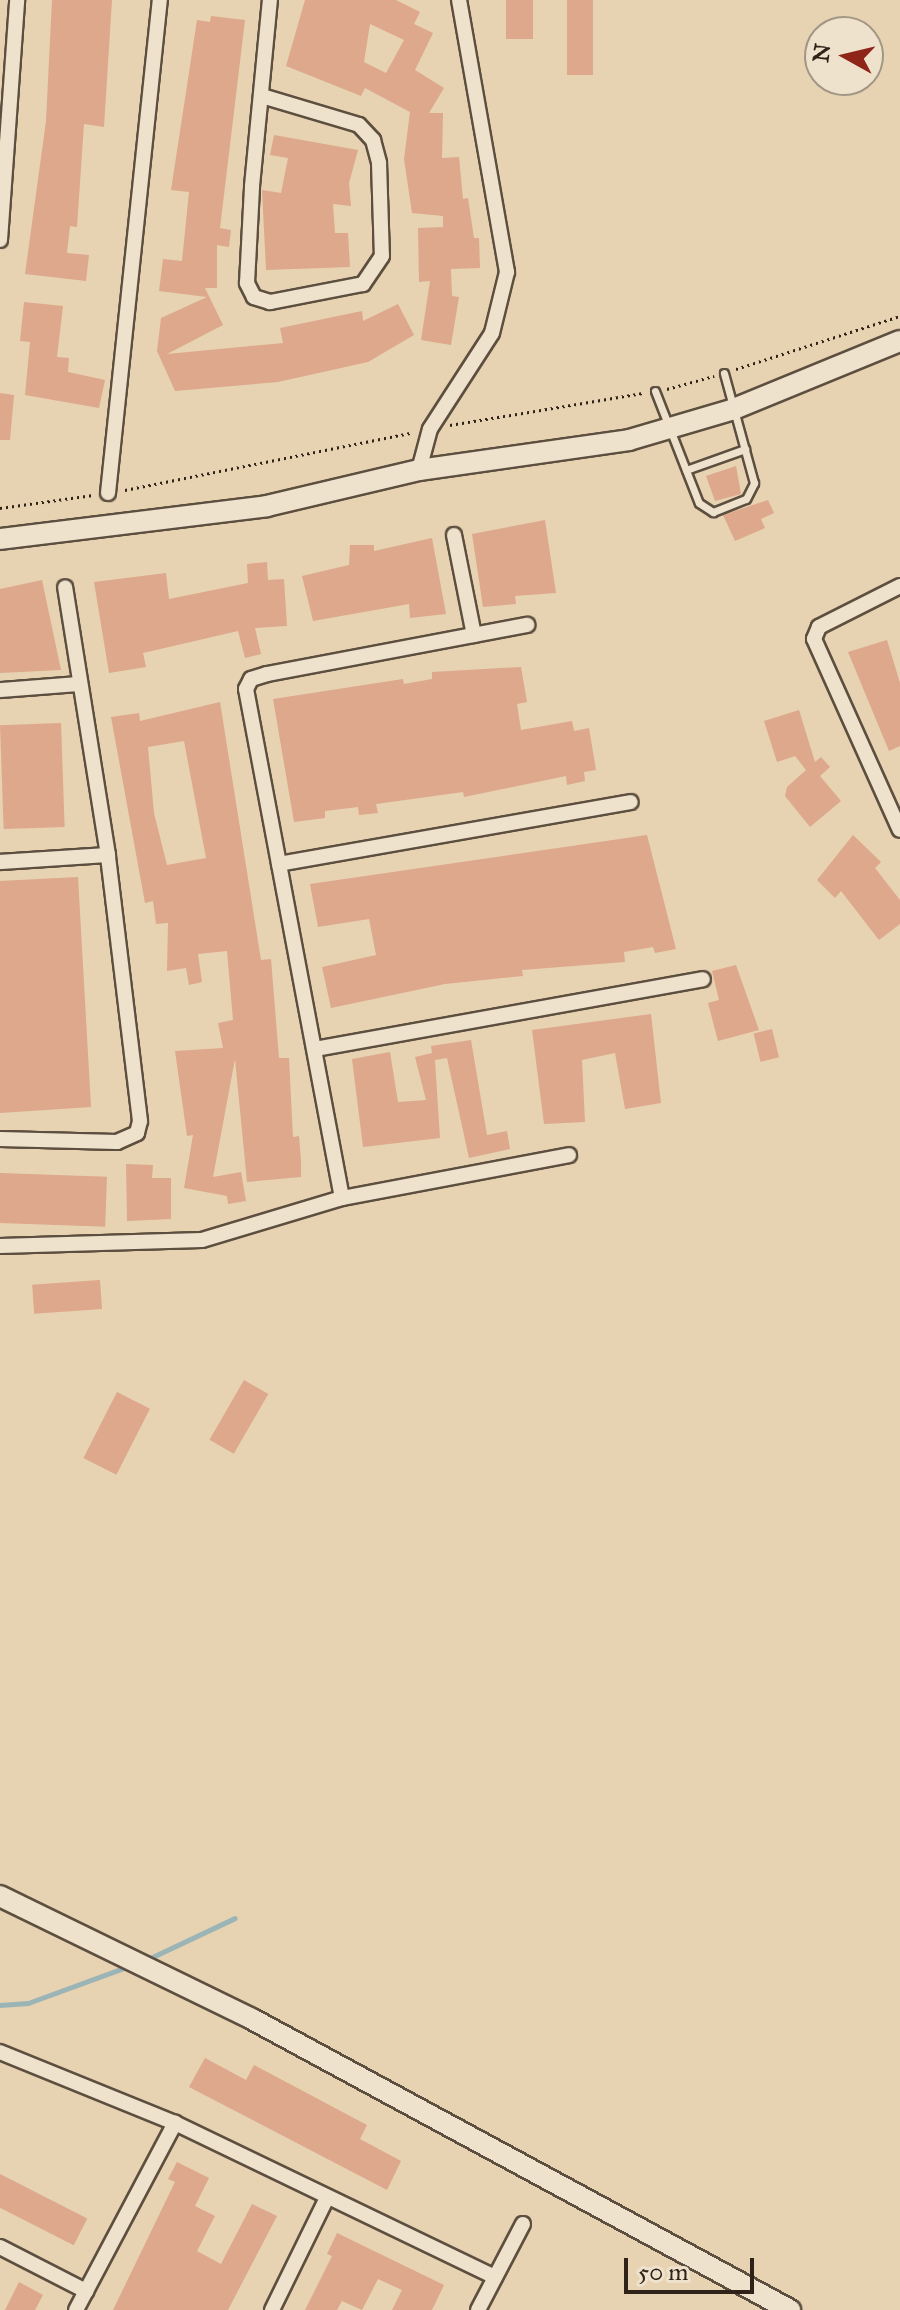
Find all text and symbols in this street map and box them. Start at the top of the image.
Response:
north arrow [804,16,884,96]
text: N [807,42,836,64]
scale bar [628,2242,758,2292]
text: 50 m [638,2257,688,2287]

